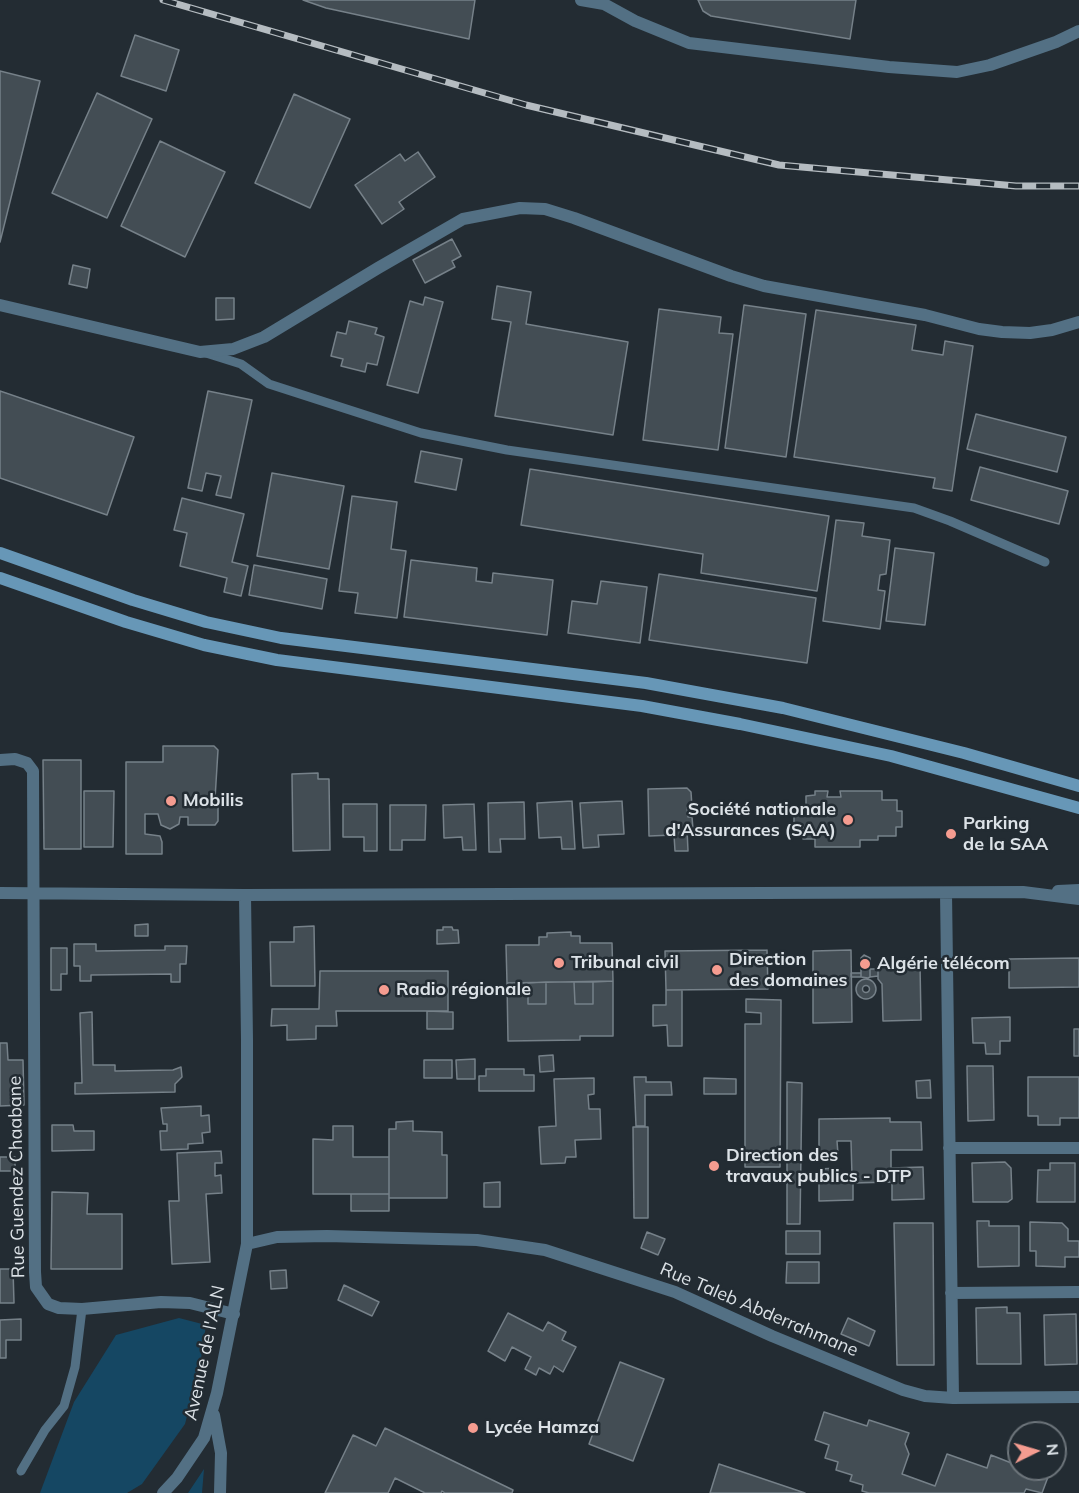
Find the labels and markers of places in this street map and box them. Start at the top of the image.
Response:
place label: Mobilis [183,790,244,812]
marker: Mobilis [164,794,178,808]
place label: Société nationale d'Assurances (SAA) [665,799,836,842]
marker: Société nationale d'Assurances (SAA) [841,813,855,827]
place label: Parking de la SAA [963,813,1048,856]
marker: Parking de la SAA [944,827,958,841]
place label: Direction des domaines [729,949,848,992]
place label: Tribunal civil [571,952,679,974]
place label: Algérie télécom [877,953,1010,975]
marker: Tribunal civil [552,956,566,970]
marker: Algérie télécom [858,957,872,971]
marker: Direction des domaines [710,963,724,977]
place label: Radio régionale [396,979,531,1001]
marker: Radio régionale [377,983,391,997]
place label: Direction des travaux publics - DTP [726,1145,912,1188]
marker: Direction des travaux publics - DTP [707,1159,721,1173]
place label: Lycée Hamza [485,1417,599,1439]
marker: Lycée Hamza [466,1421,480,1435]

